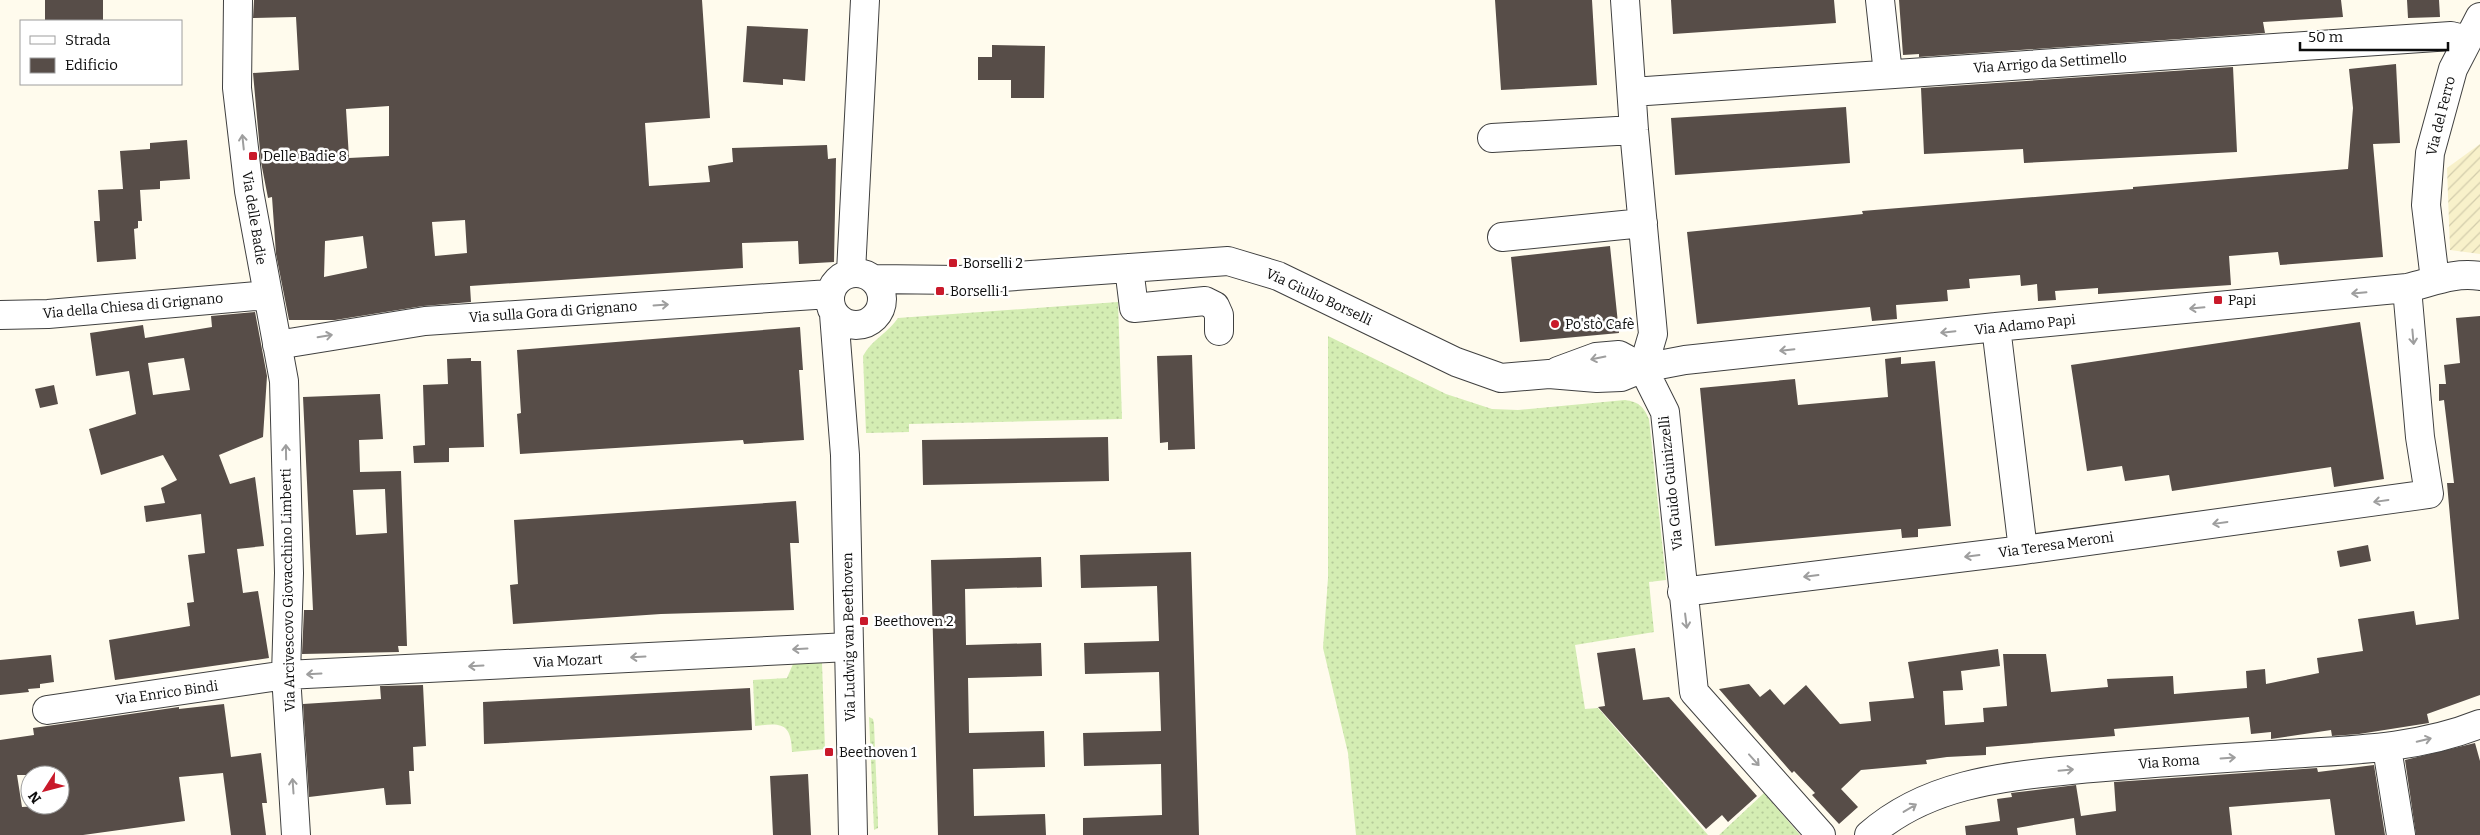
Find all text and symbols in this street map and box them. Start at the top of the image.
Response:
legend [20,20,182,85]
scale bar [2300,20,2448,52]
text: 50 m [2308,28,2344,46]
text: Strada [65,31,111,49]
street label: Via Arrigo da Settimello [1973,49,2127,77]
text: Edificio [65,56,118,74]
street label: Via del Ferro [2423,75,2459,157]
one-way arrow [238,134,248,150]
place label: Delle Badie 8 [263,148,347,165]
marker: Delle Badie 8 [247,150,259,162]
street label: Via delle Badie [238,170,270,266]
place label: Borselli 2 [963,255,1023,272]
marker: Borselli 2 [947,257,959,269]
street label: Via Giulio Borselli [1263,265,1375,329]
place label: Borselli 1 [950,283,1008,300]
marker: Borselli 1 [934,285,946,297]
one-way arrow [2351,288,2367,298]
street label: Via della Chiesa di Grignano [42,290,224,322]
place label: Papi [2228,292,2256,309]
marker: Papi [2212,294,2224,306]
street label: Via sulla Gora di Grignano [468,298,638,326]
one-way arrow [653,300,669,309]
one-way arrow [2189,303,2205,313]
street label: Via Adamo Papi [1974,311,2076,339]
place label: Po'stò Cafè [1565,316,1634,333]
marker: Po'stò Cafè [1549,318,1561,330]
one-way arrow [1940,327,1956,337]
one-way arrow [2408,329,2418,345]
one-way arrow [317,331,333,341]
one-way arrow [1779,345,1795,354]
one-way arrow [1590,354,1606,363]
street label: Via Guido Guinizzelli [1655,415,1687,551]
one-way arrow [281,444,291,460]
street label: Via Arcivescovo Giovacchino Limberti [277,468,299,712]
one-way arrow [2373,496,2389,506]
one-way arrow [2212,518,2228,528]
street label: Via Teresa Meroni [1997,528,2115,562]
one-way arrow [1964,551,1980,561]
street label: Via Ludwig van Beethoven [839,552,859,722]
one-way arrow [1803,571,1819,581]
place label: Beethoven 2 [874,613,954,630]
one-way arrow [1681,613,1691,629]
marker: Beethoven 2 [858,615,870,627]
one-way arrow [793,644,809,654]
street label: Via Mozart [533,651,603,671]
one-way arrow [630,653,646,662]
one-way arrow [468,661,484,670]
one-way arrow [306,669,322,678]
street label: Via Enrico Bindi [115,677,219,709]
one-way arrow [2416,735,2432,744]
place label: Beethoven 1 [839,744,917,761]
marker: Beethoven 1 [823,746,835,758]
street label: Via Roma [2138,751,2201,773]
one-way arrow [1749,753,1760,766]
one-way arrow [2220,754,2236,763]
north arrow [20,765,70,815]
one-way arrow [2058,766,2074,775]
one-way arrow [289,779,298,795]
text: N [25,788,45,807]
one-way arrow [1902,803,1916,813]

